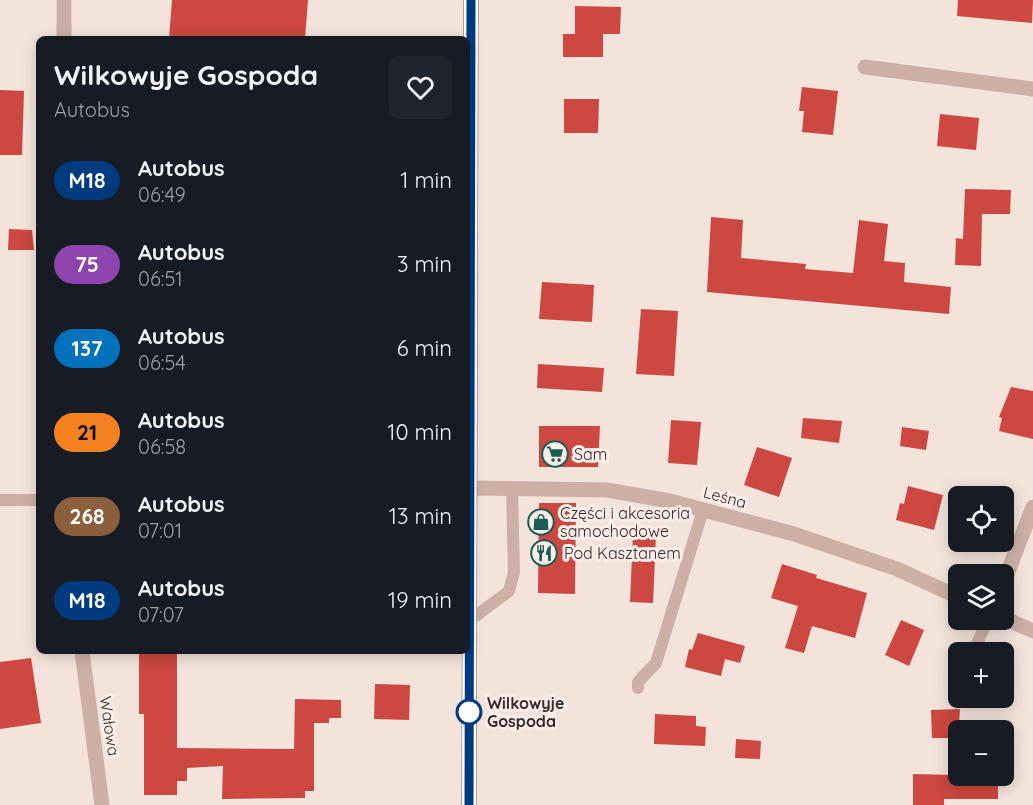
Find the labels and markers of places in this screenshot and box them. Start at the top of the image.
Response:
supermarket icon: Sam [540,439,570,469]
place label: Sam [574,444,607,464]
place label: Części i akcesoria samochodowe [560,503,690,541]
shop icon: Części i akcesoria samochodowe [526,507,556,537]
restaurant icon: Pod Kasztanem [529,538,559,568]
place label: Pod Kasztanem [564,543,681,563]
place label: Wilkowyje Gospoda [487,693,564,731]
marker: Wilkowyje Gospoda [456,699,482,725]

